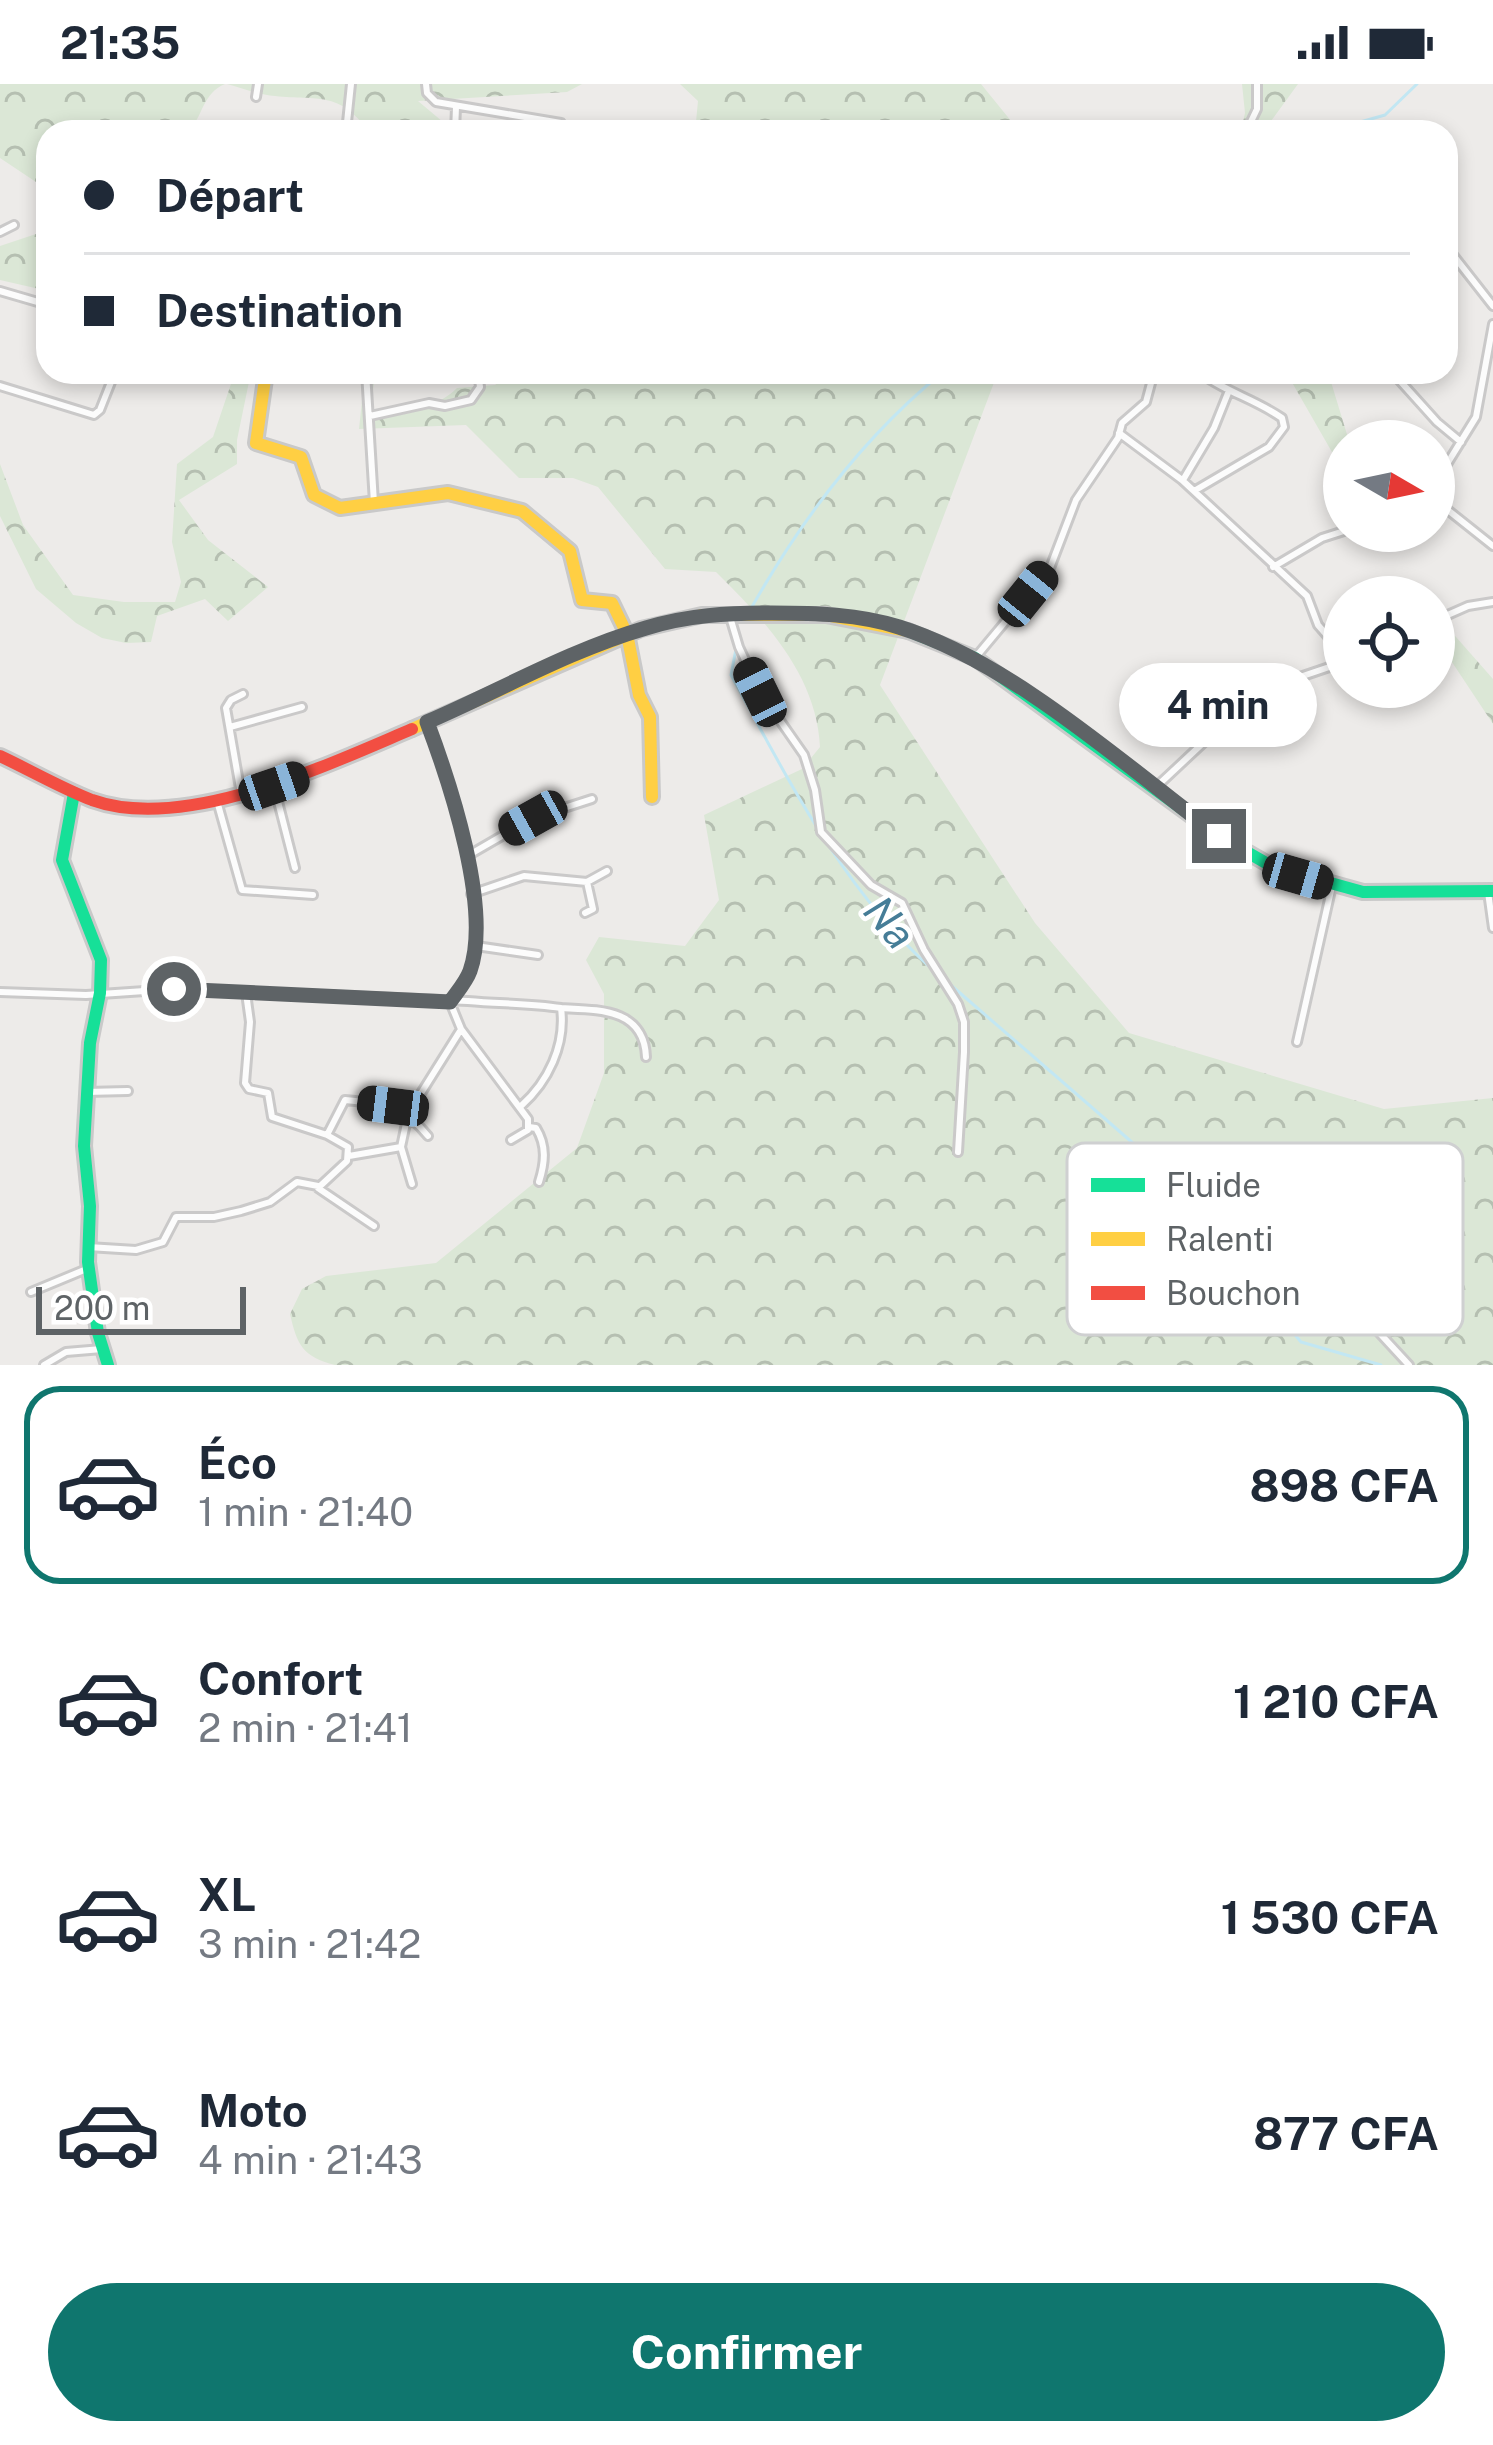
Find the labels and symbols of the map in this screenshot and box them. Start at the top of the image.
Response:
north arrow [1323,420,1455,552]
car [991,555,1065,633]
car [728,652,792,732]
callout: 4 min [1120,662,1318,746]
car [234,757,314,815]
car [493,785,573,851]
route end [1192,809,1246,863]
car [1258,849,1338,903]
water label: Na [854,886,926,958]
route start [147,962,201,1016]
car [355,1084,431,1128]
legend [1067,1143,1463,1335]
text: Fluide [1166,1166,1261,1204]
text: Ralenti [1166,1220,1273,1258]
text: Bouchon [1166,1274,1300,1312]
scale bar [36,1281,246,1334]

